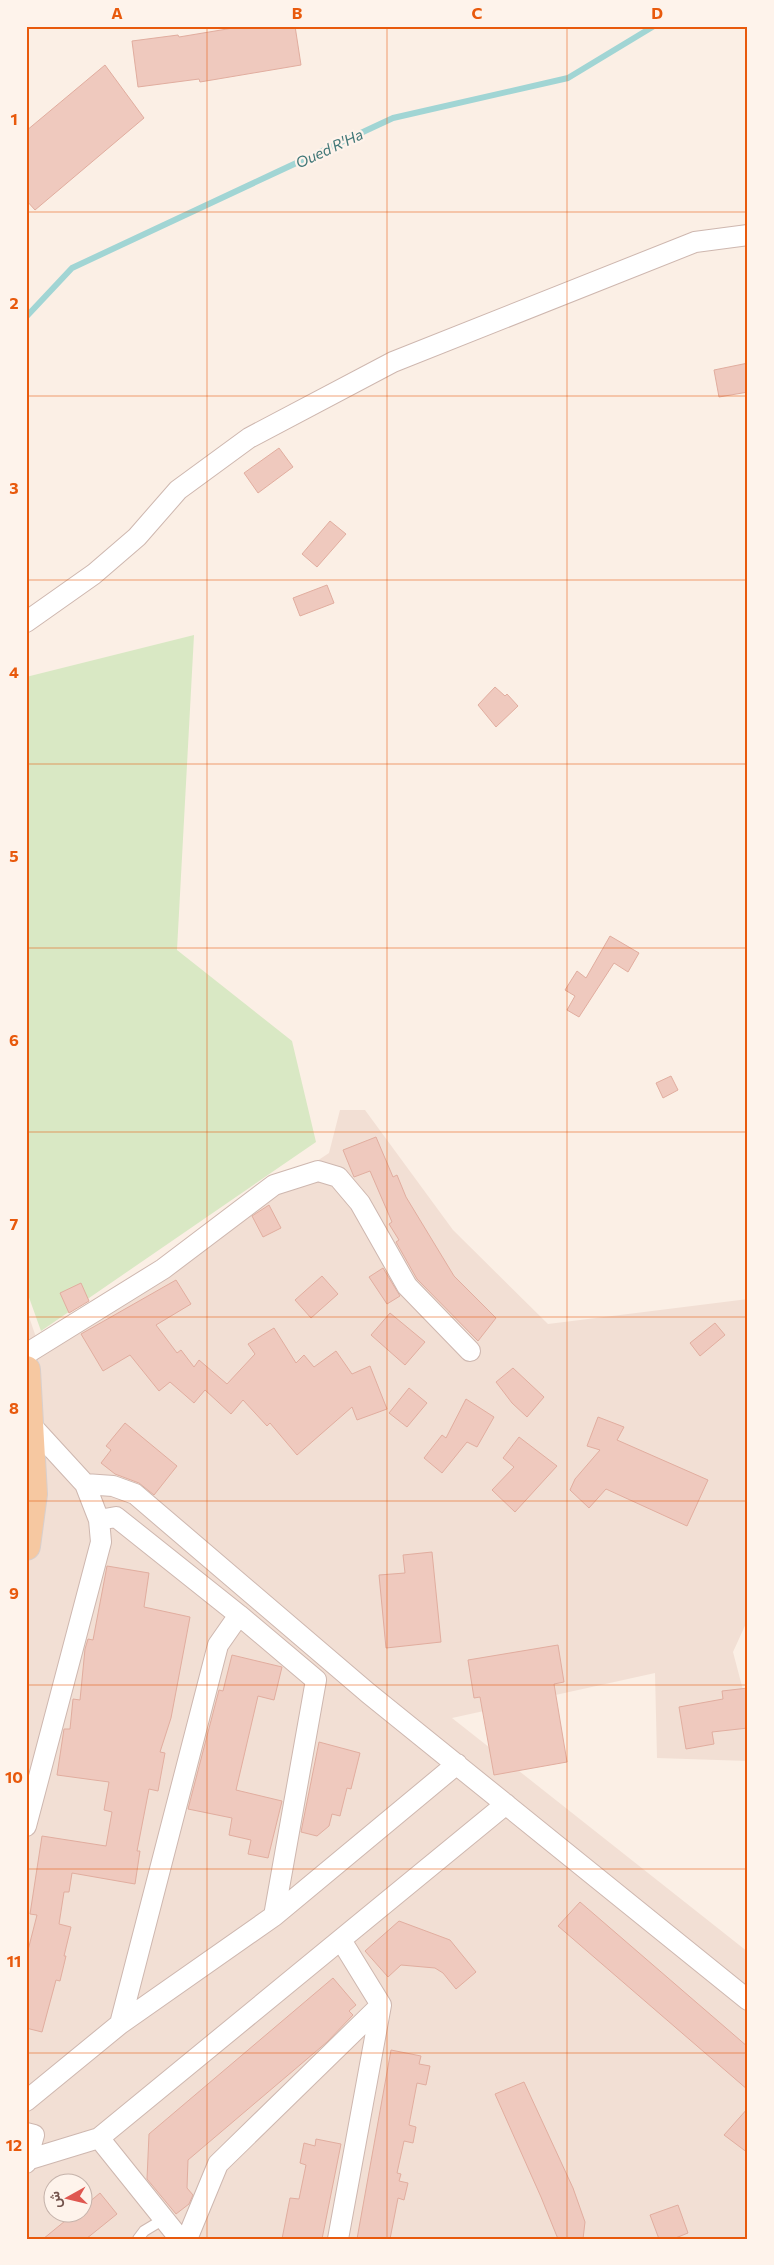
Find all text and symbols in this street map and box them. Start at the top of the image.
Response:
text: A [111,3,123,22]
text: B [292,3,303,22]
text: C [472,3,483,22]
text: D [651,3,663,22]
text: 1 [10,109,18,128]
water label: Oued R'Ha [292,125,366,171]
text: 2 [9,293,19,312]
text: 3 [9,478,19,497]
text: 4 [9,662,19,681]
text: 5 [9,846,19,865]
text: 6 [9,1030,19,1049]
text: 7 [10,1214,19,1233]
text: 8 [9,1398,19,1417]
text: 9 [9,1583,19,1602]
text: 10 [5,1767,23,1786]
text: 11 [7,1951,21,1970]
text: 12 [6,2135,22,2154]
north arrow [42,2172,92,2222]
text: ش [45,2190,65,2209]

